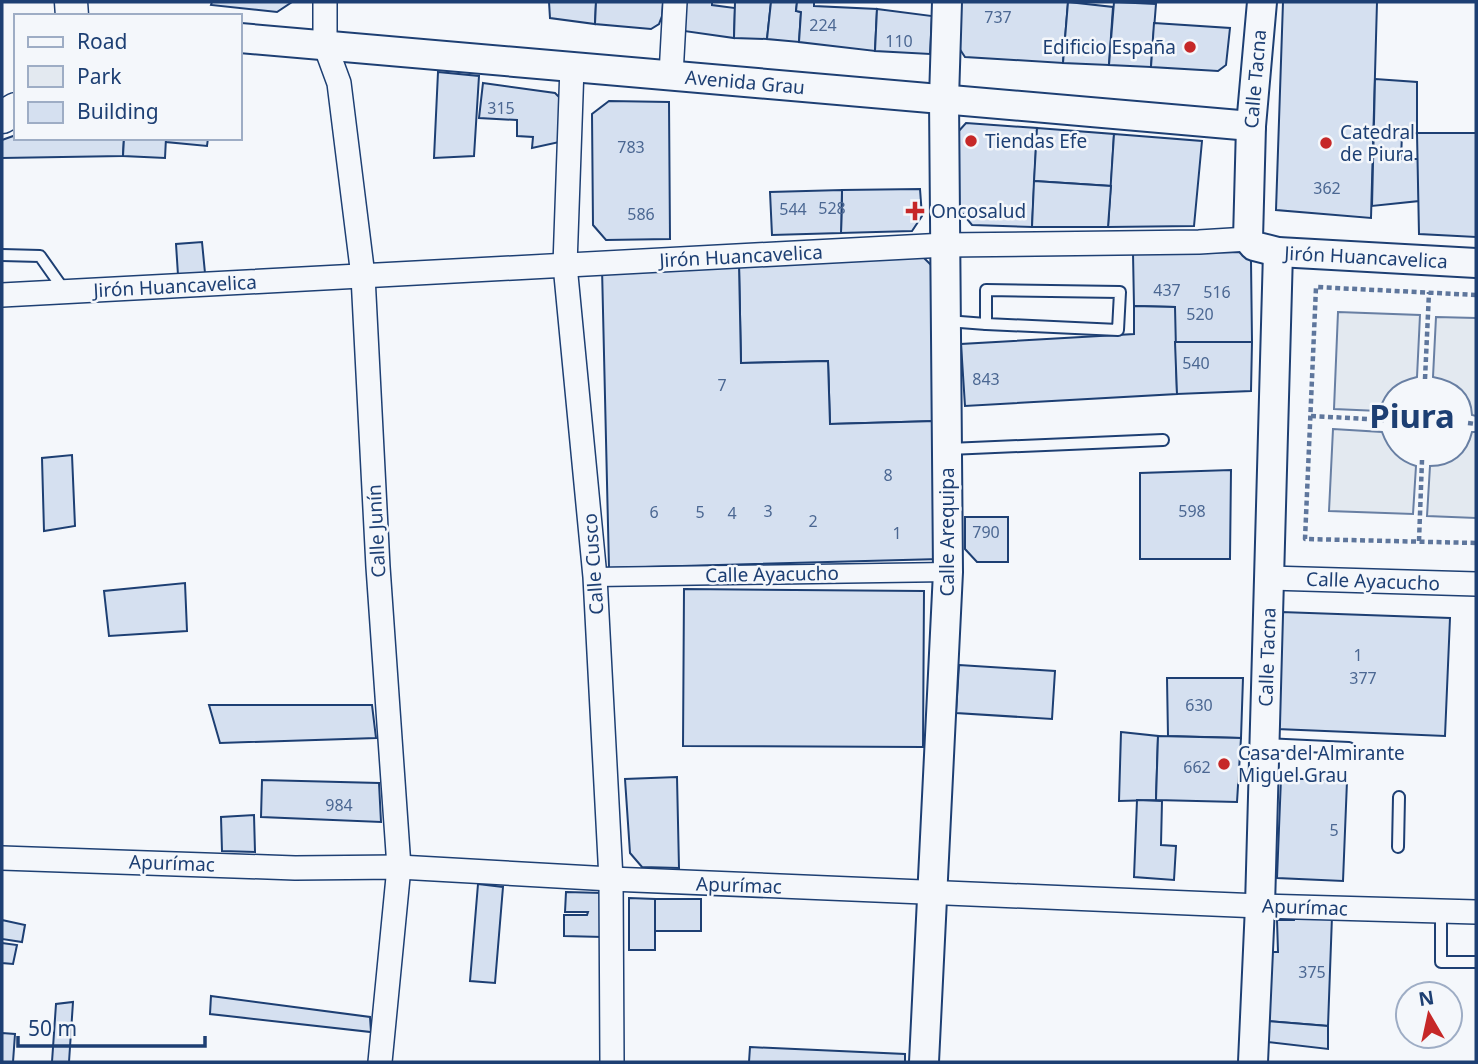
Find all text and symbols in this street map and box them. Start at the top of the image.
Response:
house number: 737 [984,6,1012,28]
legend [14,14,242,140]
house number: 224 [809,14,837,36]
text: Road [77,27,127,55]
street label: Calle Tacna [1238,28,1272,130]
house number: 110 [885,30,913,52]
place label: Edificio España [1043,34,1176,60]
marker: Edificio España [1182,39,1198,55]
text: Park [77,62,122,90]
street label: Avenida Grau [684,64,806,100]
text: Building [77,97,159,125]
house number: 315 [487,97,515,119]
place label: Catedral de Piura [1340,119,1415,167]
place label: Tiendas Efe [985,128,1087,154]
marker: Tiendas Efe [963,133,979,149]
marker: Catedral de Piura [1318,135,1334,151]
house number: 783 [617,136,645,158]
house number: 362 [1313,177,1341,199]
house number: 528 [818,197,846,219]
house number: 544 [779,198,807,220]
place label: Oncosalud [931,198,1026,224]
marker: Oncosalud [905,201,925,221]
house number: 586 [627,203,655,225]
street label: Jirón Huancavelica [657,239,823,273]
street label: Jirón Huancavelica [1282,240,1448,274]
street label: Jirón Huancavelica [91,269,257,303]
house number: 437 [1153,279,1181,301]
house number: 516 [1203,281,1231,303]
house number: 520 [1186,303,1214,325]
house number: 540 [1182,352,1210,374]
house number: 843 [972,368,1000,390]
house number: 7 [717,374,727,396]
district label: Piura [1369,393,1455,438]
house number: 8 [883,464,893,486]
street label: Calle Arequipa [934,467,960,597]
street label: Calle Junín [361,484,391,578]
house number: 3 [763,500,773,522]
house number: 598 [1178,500,1206,522]
house number: 6 [649,501,659,523]
house number: 5 [695,501,705,523]
house number: 4 [727,502,737,524]
house number: 2 [808,510,818,532]
street label: Calle Cusco [576,512,610,616]
house number: 790 [972,521,1000,543]
house number: 1 [892,522,902,544]
street label: Calle Ayacucho [705,560,839,588]
street label: Calle Ayacucho [1306,566,1440,596]
street label: Calle Tacna [1252,607,1282,707]
house number: 1 [1353,644,1363,666]
house number: 377 [1349,667,1377,689]
house number: 630 [1185,694,1213,716]
place label: Casa del Almirante Miguel Grau [1238,740,1405,788]
house number: 662 [1183,756,1211,778]
marker: Casa del Almirante Miguel Grau [1216,756,1232,772]
house number: 984 [325,794,353,816]
house number: 5 [1329,819,1339,841]
street label: Apurímac [129,849,215,877]
street label: Apurímac [696,871,782,899]
street label: Apurímac [1262,893,1348,921]
house number: 375 [1298,961,1326,983]
north arrow [1394,980,1464,1050]
text: N [1417,984,1436,1012]
scale bar [18,1004,205,1048]
text: 50 m [28,1014,77,1042]

